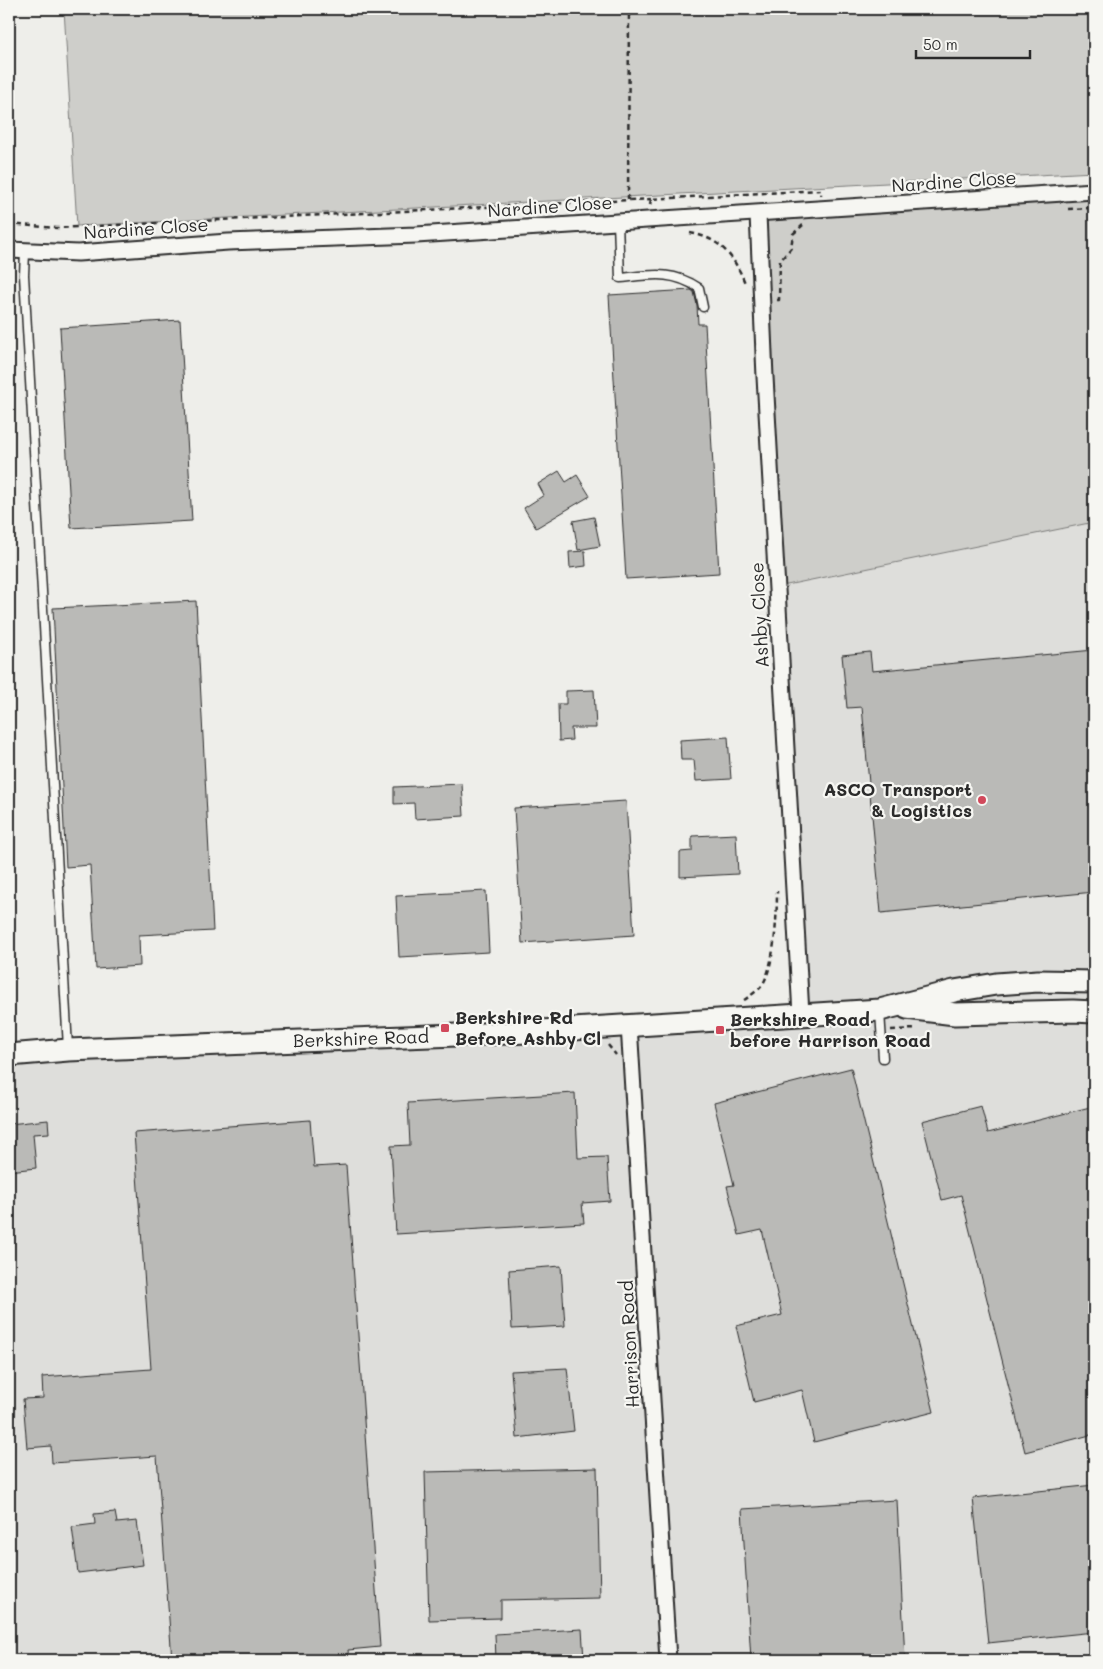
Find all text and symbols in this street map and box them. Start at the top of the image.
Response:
scale bar [916,28,1029,60]
text: 50 m [923,34,958,54]
street label: Nardine Close [891,165,1017,197]
street label: Nardine Close [487,190,613,222]
street label: Nardine Close [83,212,209,244]
street label: Ashby Close [744,562,774,669]
place label: ASCO Transport & Logistics [824,777,972,822]
marker: ASCO Transport & Logistics [976,794,988,806]
place label: Berkshire Rd Before Ashby Cl [455,1005,601,1050]
place label: Berkshire Road before Harrison Road [730,1007,930,1052]
marker: Berkshire Rd Before Ashby Cl [439,1022,451,1034]
street label: Berkshire Road [293,1024,429,1052]
marker: Berkshire Road before Harrison Road [714,1024,726,1036]
street label: Harrison Road [614,1280,644,1408]

